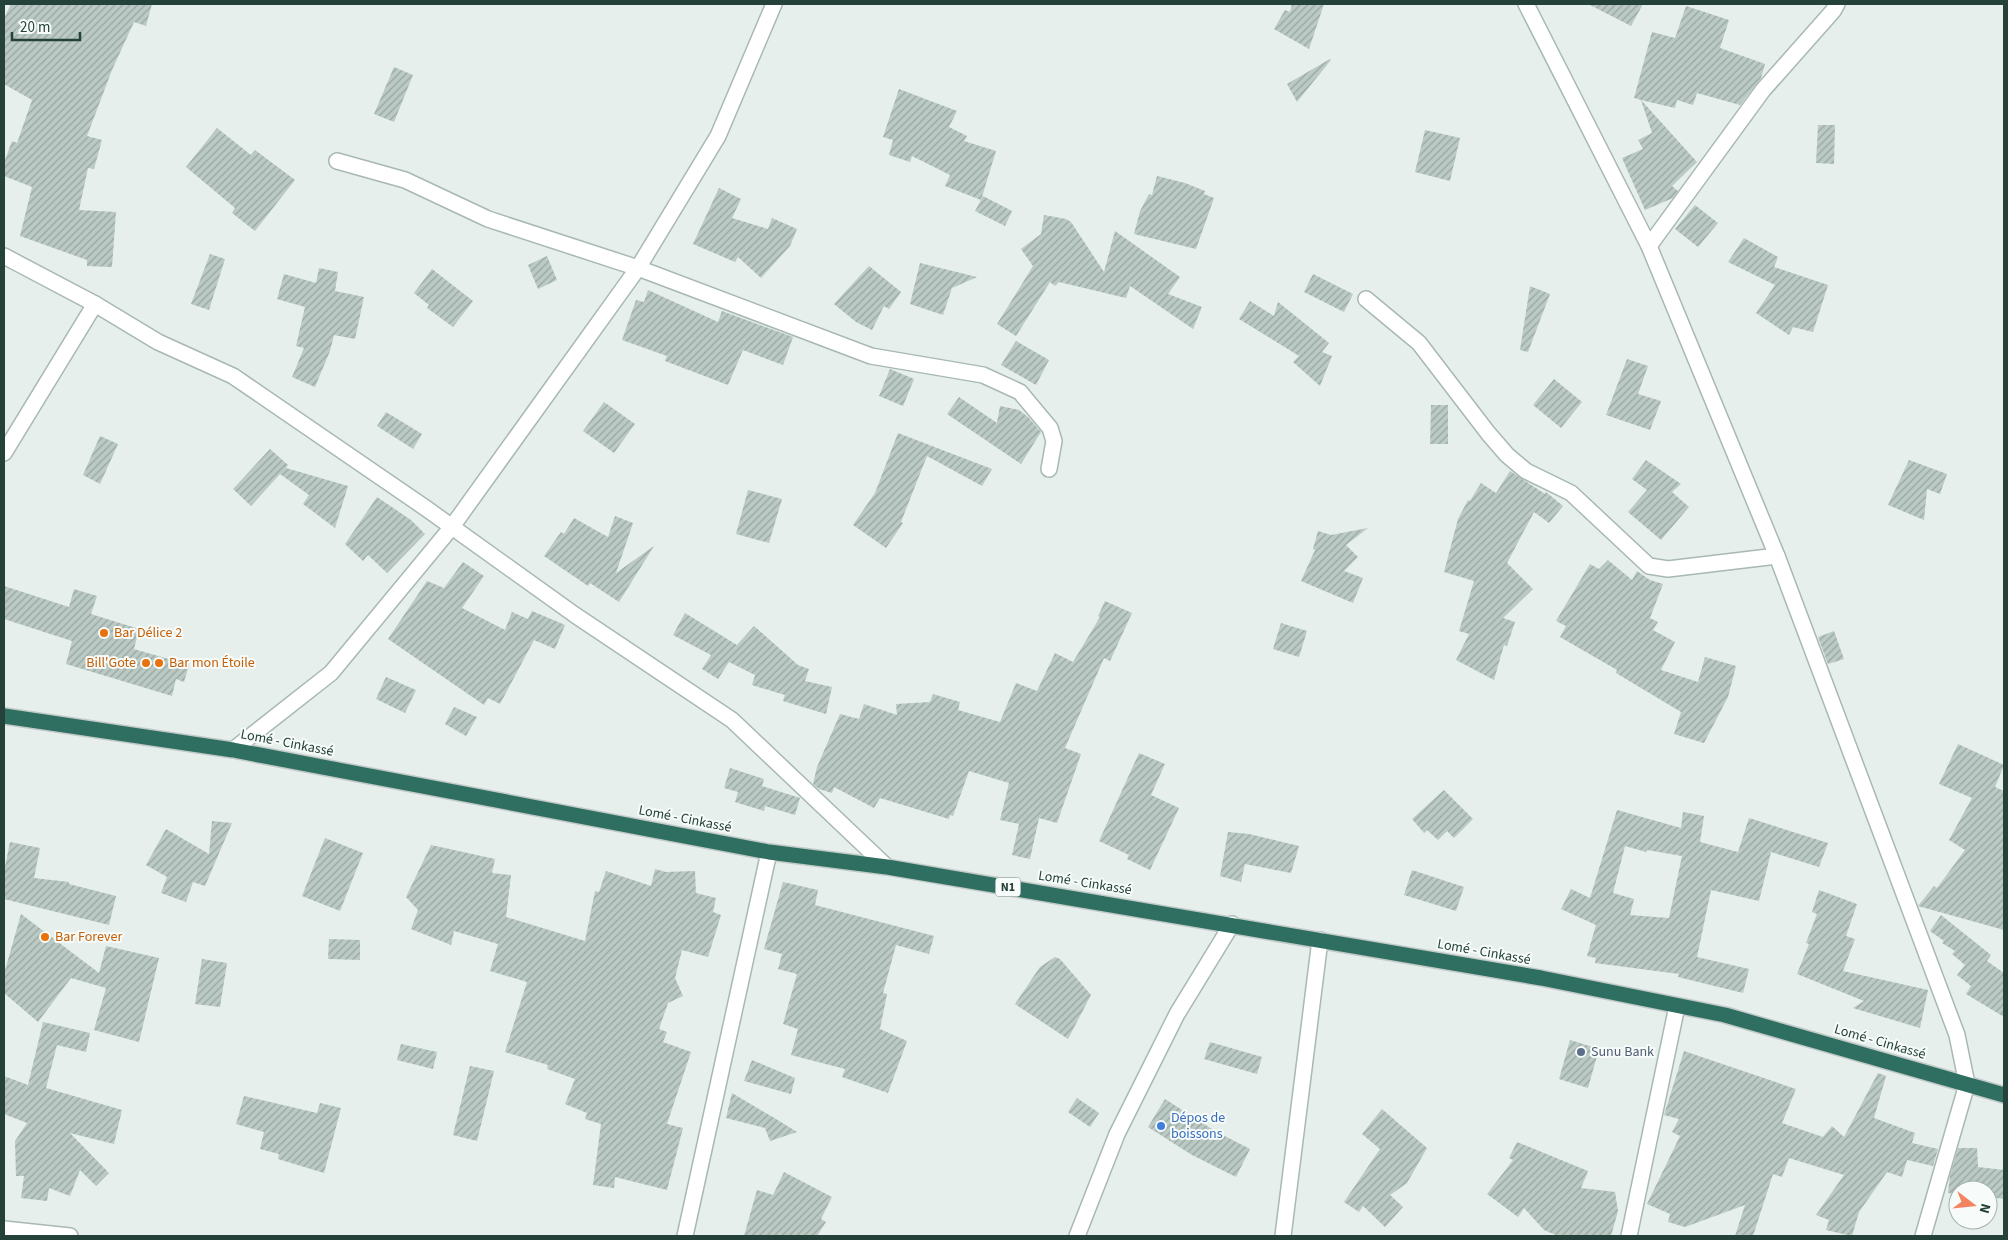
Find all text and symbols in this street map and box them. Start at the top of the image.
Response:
scale bar [12,10,80,42]
text: 20 m [20,17,50,38]
place label: Bar Délice 2 [114,623,182,643]
marker: Bar Délice 2 [98,627,110,639]
place label: Bill'Gote [86,653,136,673]
place label: Bar mon Étoile [169,653,255,673]
marker: Bill'Gote [140,657,152,669]
marker: Bar mon Étoile [153,657,165,669]
street label: Lomé - Cinkassé [239,724,335,762]
street label: Lomé - Cinkassé [637,800,733,838]
street label: Lomé - Cinkassé [1037,866,1133,900]
road number: N1 [996,878,1020,896]
place label: Bar Forever [55,927,122,947]
marker: Bar Forever [39,931,51,943]
street label: Lomé - Cinkassé [1436,934,1532,970]
street label: Lomé - Cinkassé [1832,1019,1928,1065]
place label: Sunu Bank [1591,1042,1654,1062]
marker: Sunu Bank [1575,1046,1587,1058]
place label: Dépos de boissons [1171,1108,1225,1144]
marker: Dépos de boissons [1155,1120,1167,1132]
north arrow [1948,1180,1998,1230]
text: N [1974,1201,1995,1216]

